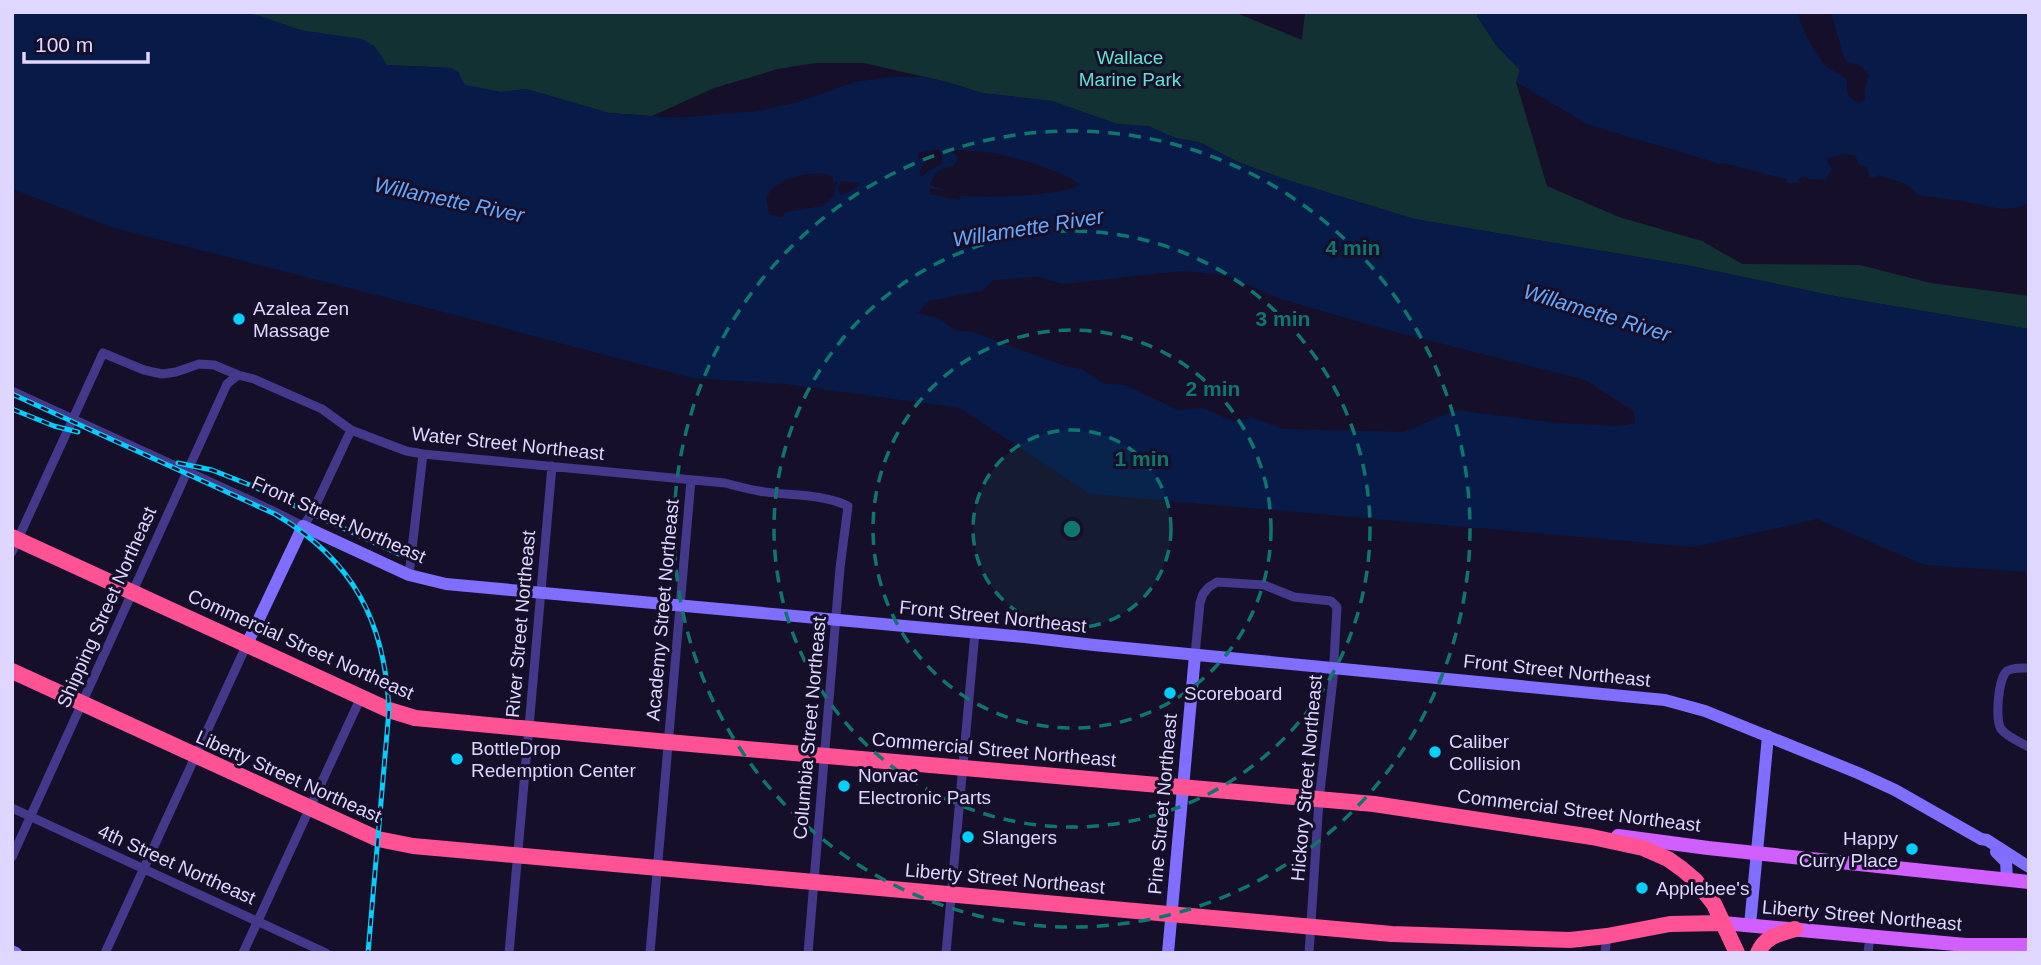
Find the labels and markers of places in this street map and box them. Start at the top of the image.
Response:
place label: Azalea Zen Massage [253,298,349,341]
marker: Azalea Zen Massage [231,311,247,327]
centre of rings [1060,517,1084,541]
place label: Scoreboard [1184,683,1282,704]
marker: Scoreboard [1162,685,1178,701]
place label: Caliber Collision [1449,731,1521,774]
place label: BottleDrop Redemption Center [471,738,636,781]
marker: Caliber Collision [1427,744,1443,760]
marker: BottleDrop Redemption Center [449,751,465,767]
place label: Norvac Electronic Parts [858,765,991,808]
marker: Norvac Electronic Parts [836,778,852,794]
place label: Slangers [982,827,1057,848]
place label: Happy Curry Place [1799,828,1899,871]
marker: Slangers [960,829,976,845]
marker: Happy Curry Place [1904,841,1920,857]
place label: Applebee's [1656,878,1749,899]
marker: Applebee's [1634,880,1650,896]

